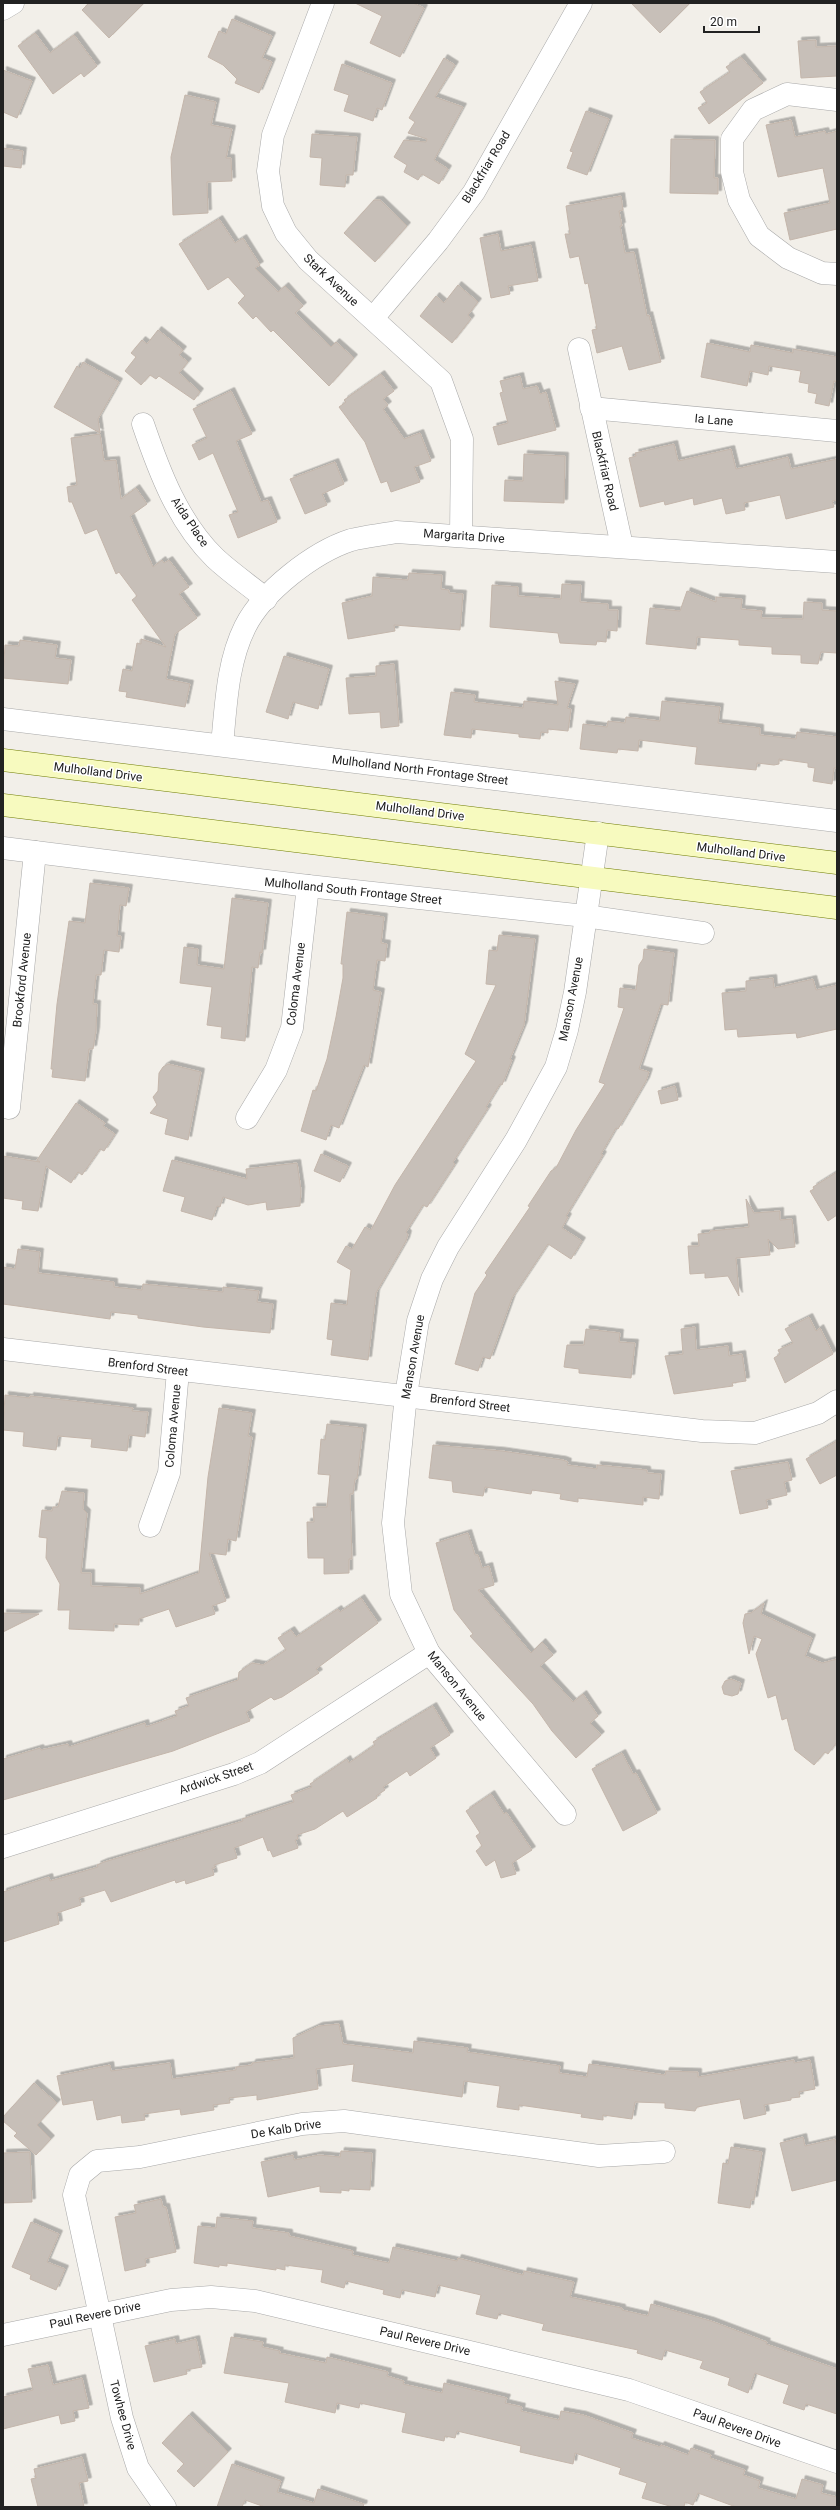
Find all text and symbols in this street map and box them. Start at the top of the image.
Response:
scale bar [704,8,759,34]
text: 20 m [710,15,737,29]
street label: Blackfriar Road [459,128,513,206]
street label: Stark Avenue [301,251,361,309]
street label: Ia Lane [694,411,734,429]
street label: Blackfriar Road [589,430,621,512]
street label: Aida Place [168,495,212,549]
street label: Margarita Drive [423,526,505,546]
street label: Mulholland North Frontage Street [331,752,509,788]
street label: Mulholland Drive [53,760,143,784]
street label: Mulholland Drive [375,799,465,823]
street label: Mulholland Drive [696,840,786,864]
street label: Mulholland South Frontage Street [264,875,443,907]
street label: Brookford Avenue [10,932,34,1028]
street label: Coloma Avenue [284,942,308,1026]
street label: Manson Avenue [556,956,586,1042]
street label: Manson Avenue [399,1314,427,1400]
street label: Brenford Street [107,1355,189,1379]
street label: Coloma Avenue [162,1384,184,1468]
street label: Brenford Street [429,1391,511,1415]
street label: Manson Avenue [425,1648,489,1724]
street label: Ardwick Street [177,1759,255,1797]
street label: De Kalb Drive [250,2117,322,2141]
street label: Paul Revere Drive [48,2299,142,2331]
street label: Paul Revere Drive [378,2324,472,2358]
street label: Towhee Drive [107,2379,139,2451]
street label: Paul Revere Drive [691,2406,783,2450]

